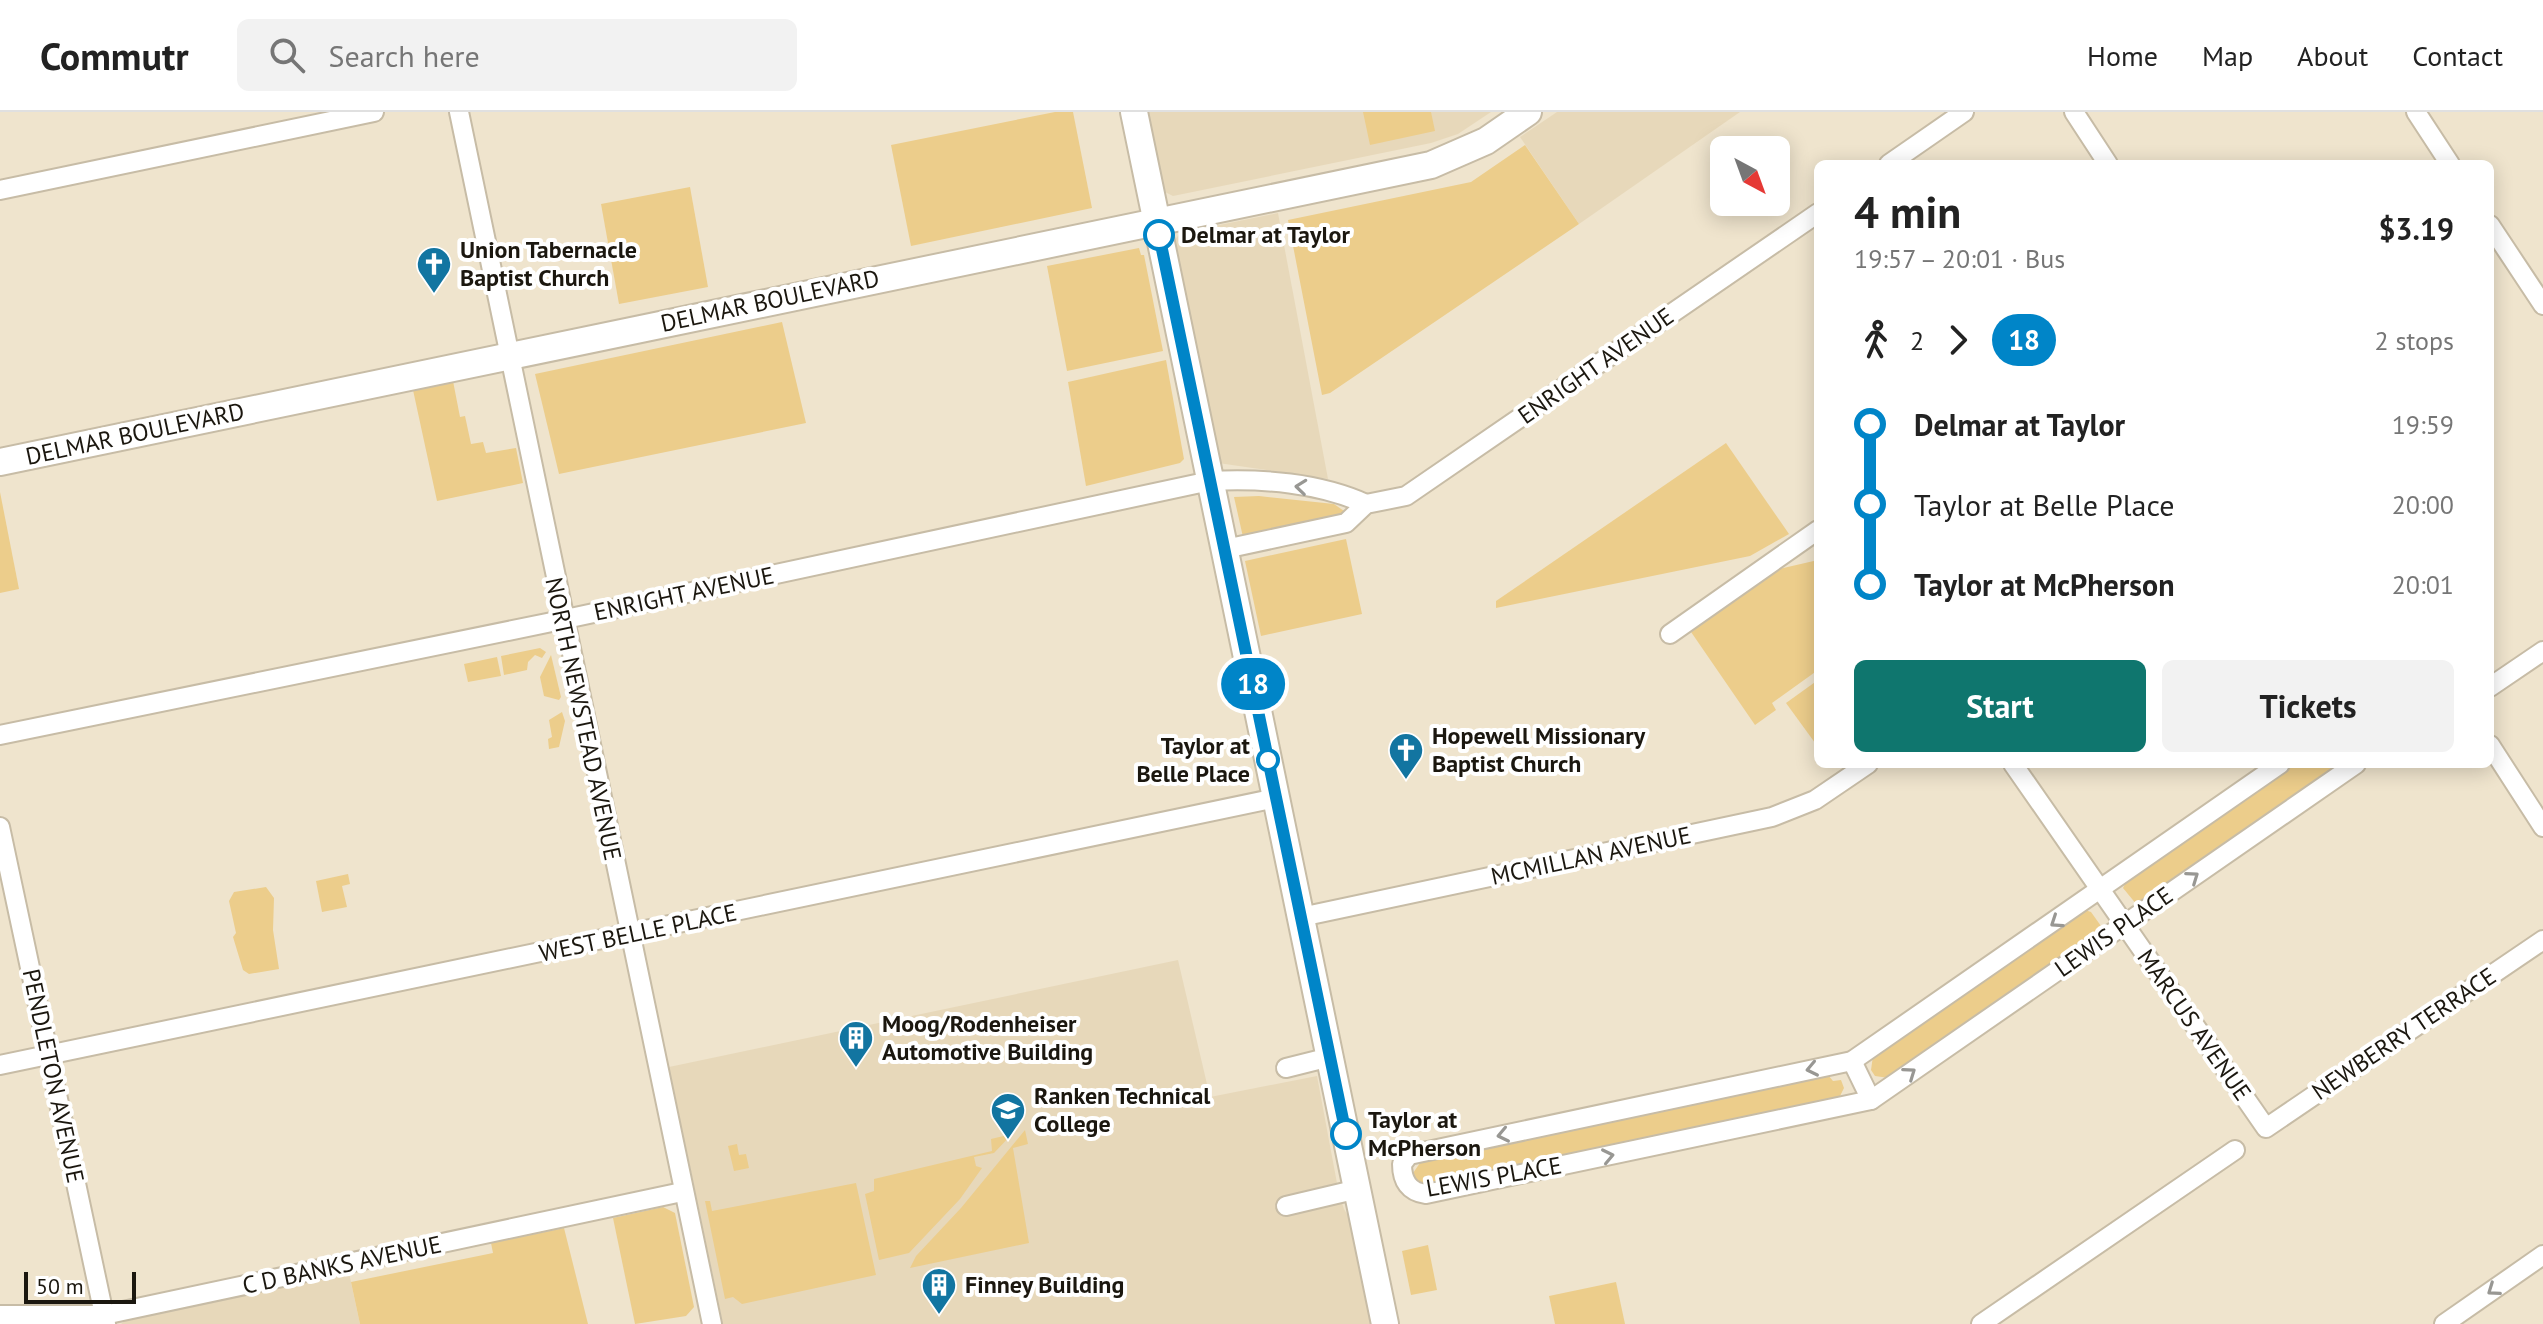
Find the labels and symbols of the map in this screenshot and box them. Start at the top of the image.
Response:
north arrow [1710,136,1790,216]
place label: Delmar at Taylor [1181,219,1350,250]
marker: Delmar at Taylor [1144,220,1174,250]
place label: Union Tabernacle Baptist Church [460,234,637,293]
church icon: Union Tabernacle Baptist Church [415,245,453,295]
street label: DELMAR BOULEVARD [658,262,882,339]
street label: ENRIGHT AVENUE [1512,300,1680,431]
street label: DELMAR BOULEVARD [23,395,247,472]
one-way arrow [1294,478,1307,495]
street label: ENRIGHT AVENUE [591,559,777,628]
street label: NORTH NEWSTEAD AVENUE [538,575,629,863]
line badge: 18 [1217,658,1289,710]
place label: Hopewell Missionary Baptist Church [1432,720,1646,779]
place label: Taylor at Belle Place [1136,730,1251,789]
church icon: Hopewell Missionary Baptist Church [1387,731,1425,781]
marker: Taylor at Belle Place [1257,749,1279,771]
street label: MCMILLAN AVENUE [1488,819,1694,892]
one-way arrow [2184,872,2198,887]
street label: LEWIS PLACE [2049,880,2179,984]
street label: WEST BELLE PLACE [536,896,740,969]
one-way arrow [2050,912,2065,927]
street label: MARCUS AVENUE [2131,943,2258,1107]
street label: NEWBERRY TERRACE [2306,960,2502,1107]
street label: PENDLETON AVENUE [16,966,91,1186]
place label: Moog/Rodenheiser Automotive Building [882,1008,1093,1067]
building icon: Moog/Rodenheiser Automotive Building [837,1019,875,1069]
one-way arrow [1806,1060,1819,1077]
one-way arrow [1902,1068,1916,1083]
place label: Ranken Technical College [1034,1080,1211,1139]
school or university icon: Ranken Technical College [989,1091,1027,1141]
place label: Taylor at McPherson [1368,1104,1481,1163]
marker: Taylor at McPherson [1331,1119,1361,1149]
one-way arrow [1497,1126,1510,1143]
one-way arrow [1601,1148,1615,1165]
street label: LEWIS PLACE [1424,1149,1564,1204]
street label: C D BANKS AVENUE [240,1228,444,1301]
building icon: Finney Building [920,1266,958,1316]
scale bar [24,1268,136,1304]
place label: Finney Building [965,1269,1124,1300]
one-way arrow [2488,1280,2502,1295]

